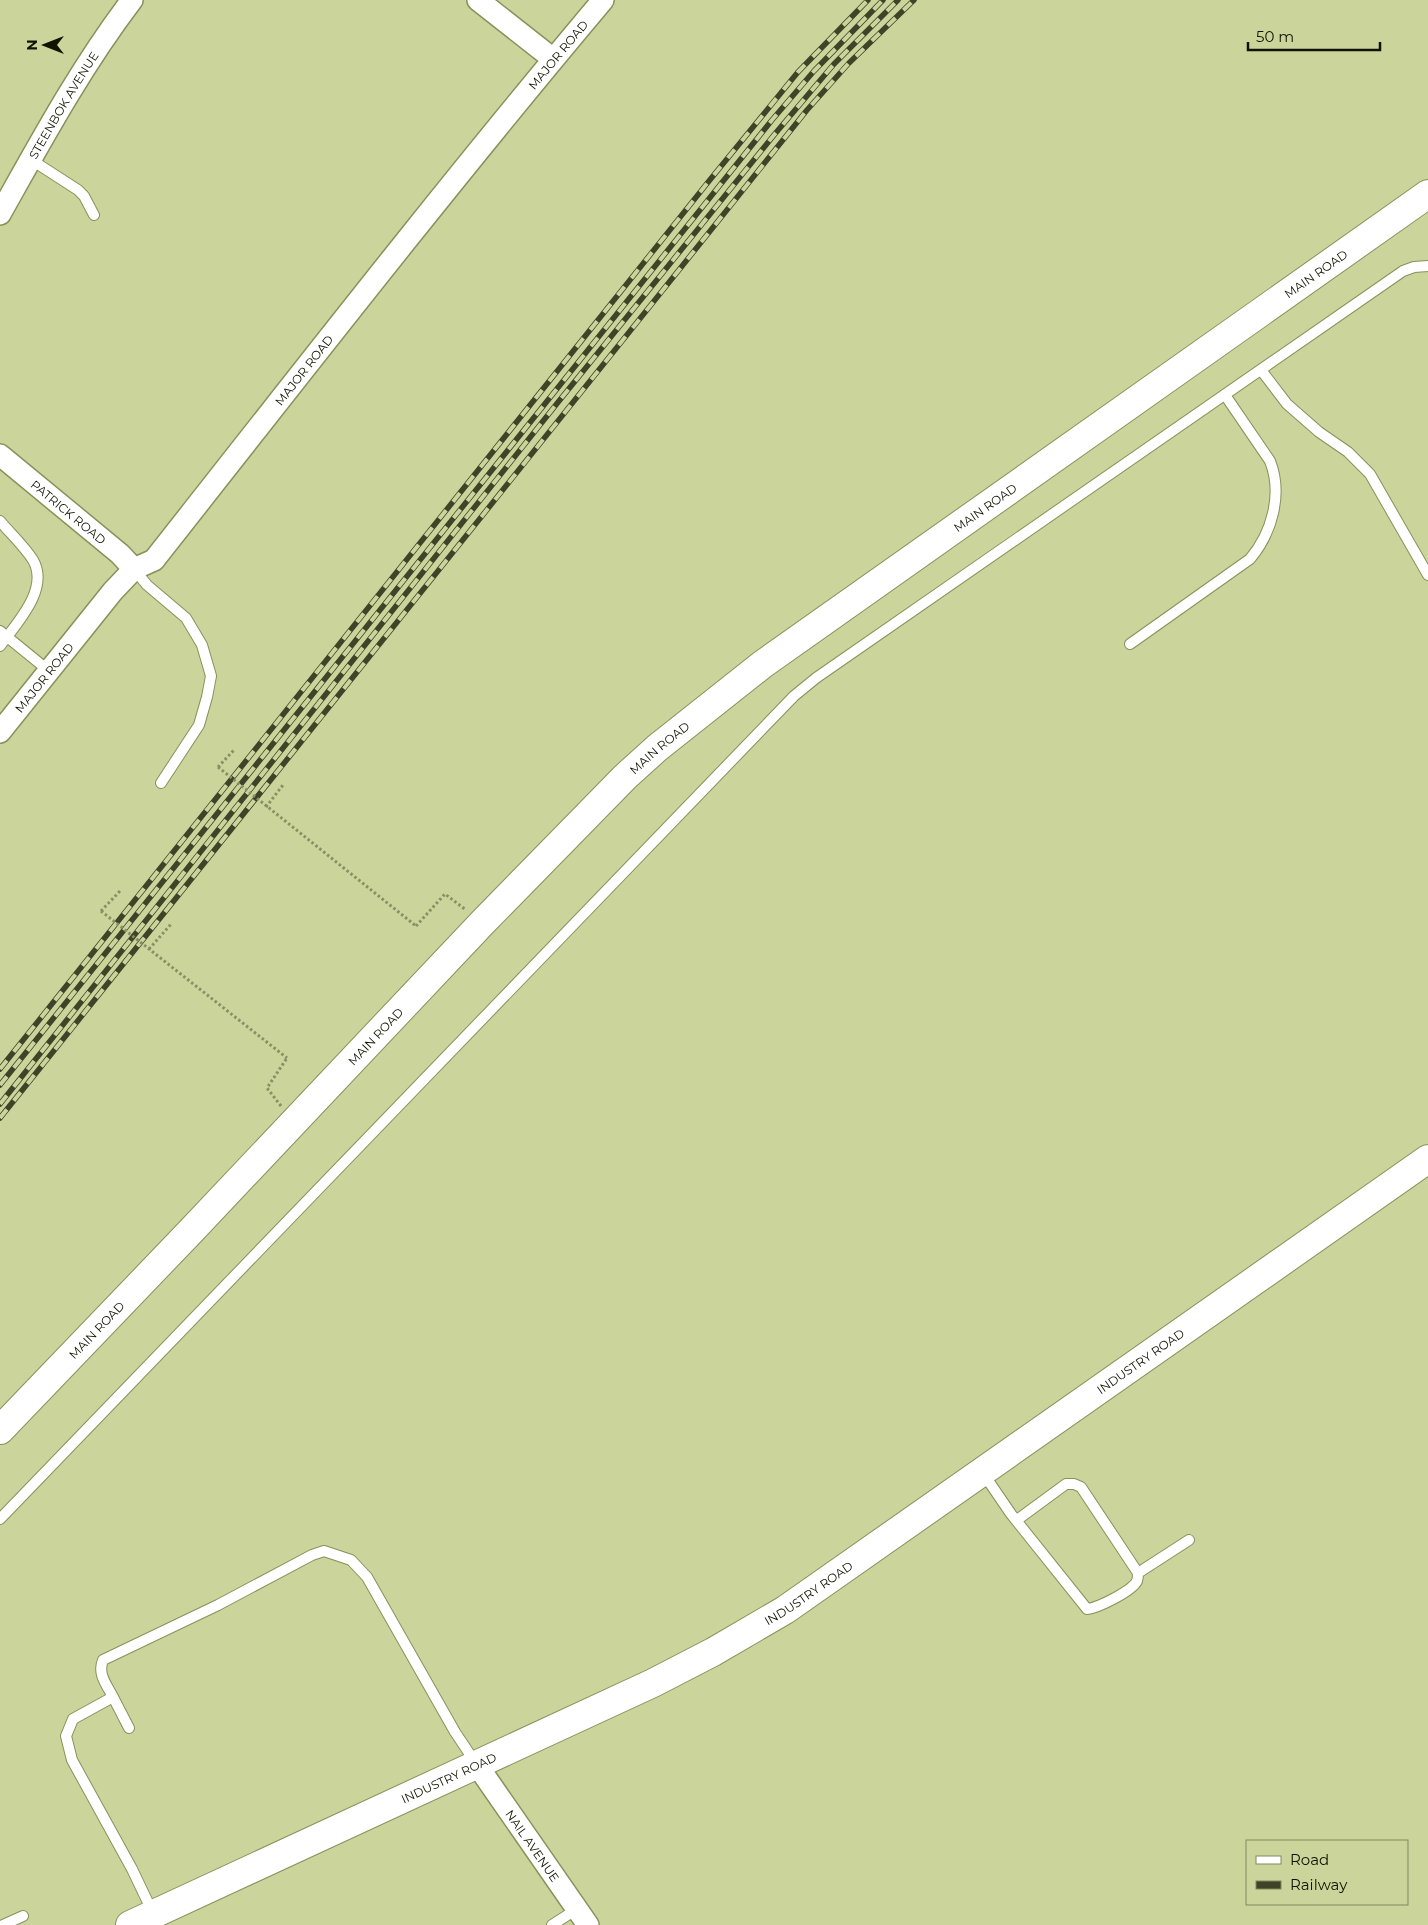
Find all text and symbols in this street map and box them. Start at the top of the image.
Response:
street label: MAJOR ROAD [525,17,591,92]
north arrow [20,20,70,70]
scale bar [1248,20,1380,52]
text: 50 m [1256,27,1294,46]
text: N [23,39,41,51]
street label: STEENBOK AVENUE [25,48,101,161]
street label: MAIN ROAD [1281,246,1350,301]
street label: MAJOR ROAD [271,332,336,408]
street label: PATRICK ROAD [28,476,109,547]
street label: MAIN ROAD [950,480,1019,535]
street label: MAJOR ROAD [11,639,76,715]
street label: MAIN ROAD [626,718,692,777]
street label: MAIN ROAD [344,1004,406,1068]
street label: MAIN ROAD [65,1298,127,1362]
street label: INDUSTRY ROAD [1094,1325,1187,1397]
street label: INDUSTRY ROAD [761,1558,855,1628]
street label: INDUSTRY ROAD [398,1749,499,1806]
street label: NAIL AVENUE [503,1807,563,1884]
legend [1246,1840,1408,1905]
text: Road [1290,1850,1329,1869]
text: Railway [1290,1875,1348,1894]

